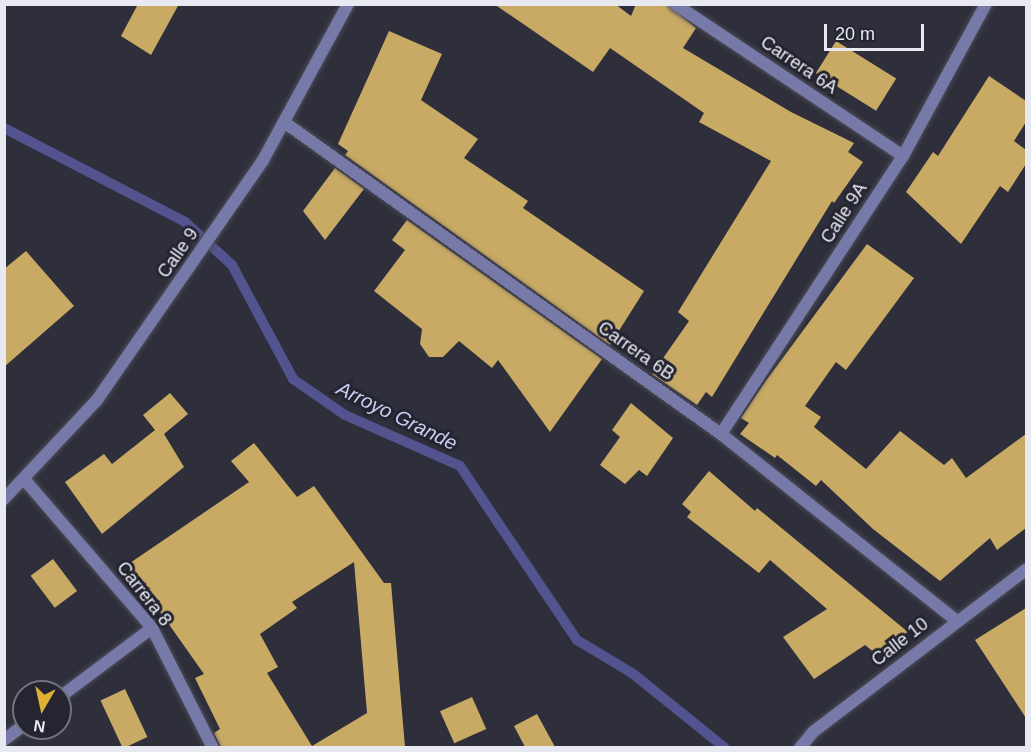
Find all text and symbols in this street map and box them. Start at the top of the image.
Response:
scale bar [827,12,928,50]
text: 20 m [835,24,875,44]
street label: Carrera 6A [756,31,842,99]
street label: Calle 9A [816,179,872,247]
street label: Calle 9 [153,224,203,282]
street label: Carrera 6B [594,317,678,385]
water label: Arroyo Grande [333,376,461,456]
street label: Carrera 8 [112,557,176,631]
street label: Calle 10 [867,613,933,671]
north arrow [12,680,72,740]
text: N [32,717,46,736]

